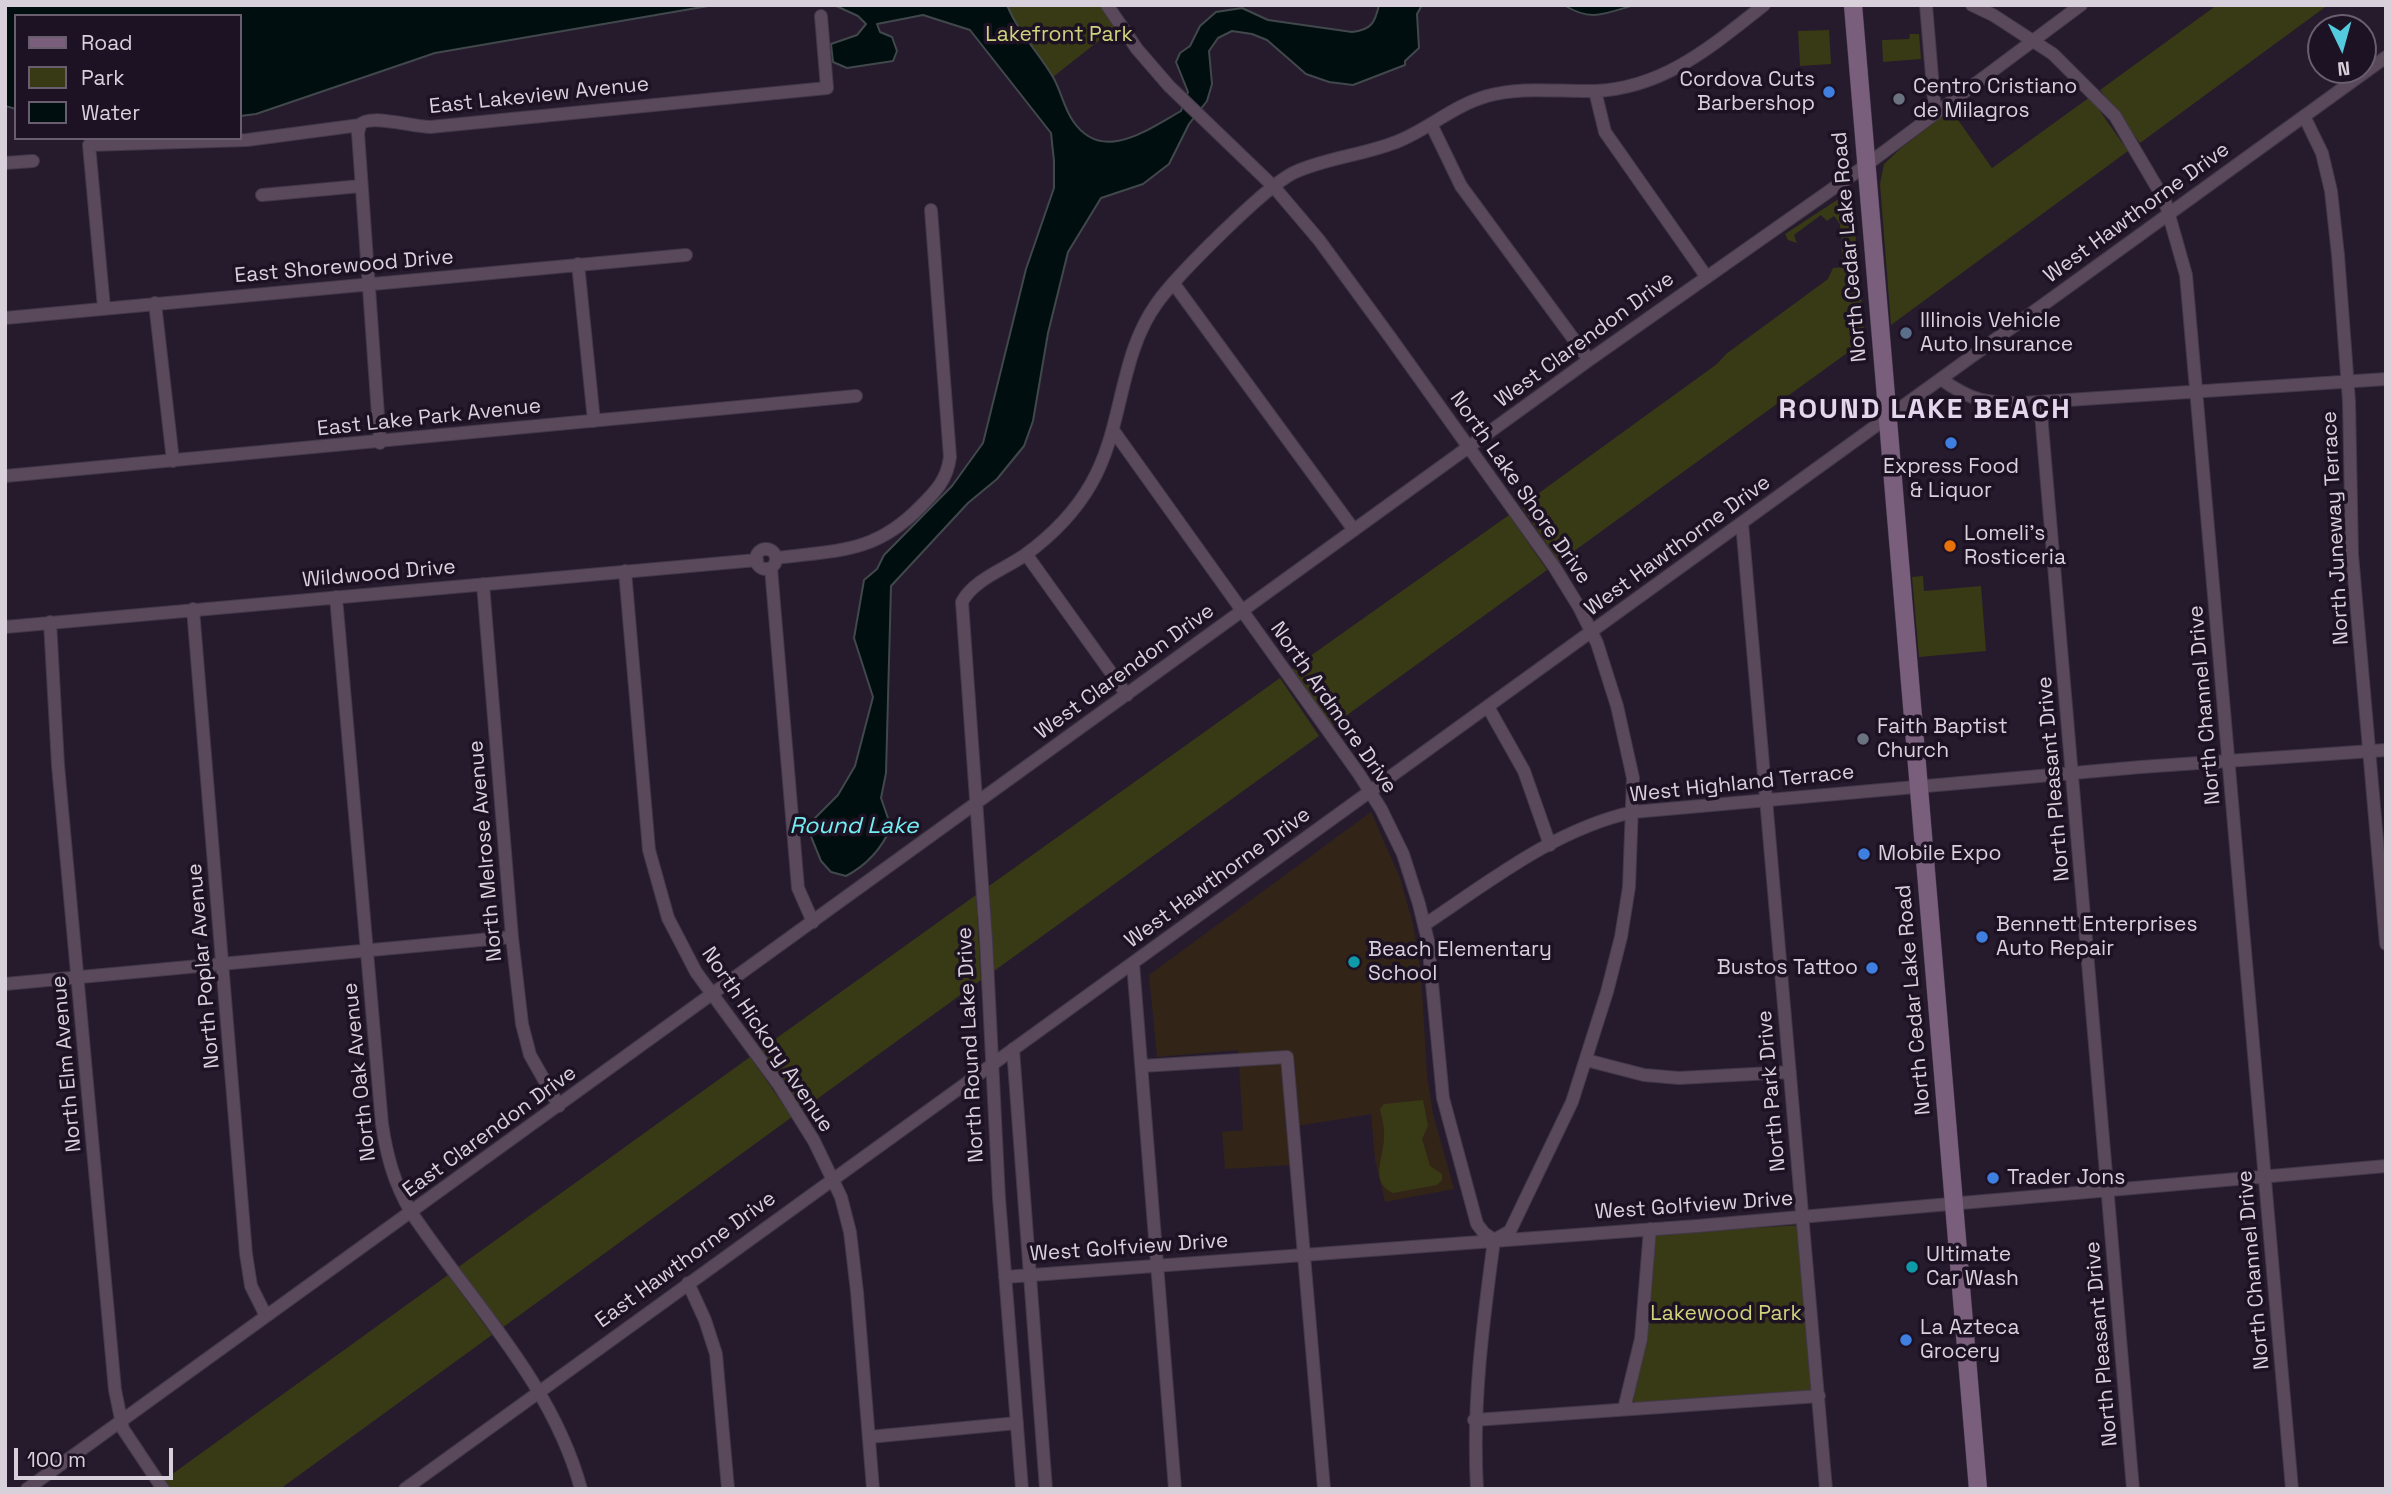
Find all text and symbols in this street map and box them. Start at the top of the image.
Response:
legend [14,14,242,140]
north arrow [2307,14,2377,84]
park label: Lakefront Park [985,22,1133,48]
text: Road [81,29,133,56]
text: N [2336,55,2351,81]
text: Park [81,64,125,91]
place label: Cordova Cuts Barbershop [1679,67,1815,117]
street label: East Lakeview Avenue [428,72,650,120]
place label: Centro Cristiano de Milagros [1913,74,2077,124]
marker: Cordova Cuts Barbershop [1821,84,1837,100]
marker: Centro Cristiano de Milagros [1891,91,1907,107]
text: Water [81,99,140,126]
street label: North Cedar Lake Road [1827,131,1873,363]
street label: West Hawthorne Drive [2039,137,2235,289]
street label: East Shorewood Drive [233,245,455,289]
street label: West Clarendon Drive [1491,267,1679,413]
place label: Illinois Vehicle Auto Insurance [1920,308,2073,358]
marker: Illinois Vehicle Auto Insurance [1898,325,1914,341]
street label: North Lake Shore Drive [1444,387,1596,589]
district label: ROUND LAKE BEACH [1780,393,2070,427]
street label: East Lake Park Avenue [316,394,542,442]
street label: North Juneway Terrace [2317,410,2355,646]
marker: Express Food & Liquor [1943,435,1959,451]
place label: Express Food & Liquor [1883,454,2019,504]
street label: West Hawthorne Drive [1580,470,1776,622]
place label: Lomeli's Rosticeria [1964,521,2066,571]
marker: Lomeli's Rosticeria [1942,538,1958,554]
street label: Wildwood Drive [301,555,457,593]
street label: West Clarendon Drive [1031,599,1219,745]
street label: North Channel Drive [2184,604,2226,806]
street label: North Ardmore Drive [1264,617,1402,799]
street label: North Pleasant Drive [2032,675,2076,883]
place label: Faith Baptist Church [1877,714,2008,764]
marker: Faith Baptist Church [1855,731,1871,747]
street label: North Melrose Avenue [464,739,508,963]
street label: West Highland Terrace [1628,760,1856,808]
street label: West Hawthorne Drive [1120,802,1316,954]
water label: Round Lake [790,813,918,841]
place label: Mobile Expo [1878,841,2002,867]
marker: Mobile Expo [1856,846,1872,862]
street label: North Poplar Avenue [182,862,226,1070]
street label: North Cedar Lake Road [1891,884,1937,1116]
place label: Bennett Enterprises Auto Repair [1996,912,2197,962]
street label: North Round Lake Drive [952,926,990,1164]
marker: Bennett Enterprises Auto Repair [1974,929,1990,945]
place label: Beach Elementary School [1368,937,1552,987]
street label: North Hickory Avenue [696,942,838,1138]
marker: Beach Elementary School [1346,954,1362,970]
place label: Bustos Tattoo [1717,955,1858,981]
marker: Bustos Tattoo [1864,960,1880,976]
street label: North Elm Avenue [47,975,87,1153]
street label: North Oak Avenue [338,981,382,1163]
street label: North Park Drive [1752,1009,1792,1173]
street label: East Clarendon Drive [398,1061,582,1203]
place label: Trader Jons [2007,1165,2125,1191]
street label: North Channel Drive [2233,1169,2275,1371]
marker: Trader Jons [1985,1170,2001,1186]
street label: East Hawthorne Drive [591,1186,781,1334]
street label: West Golfview Drive [1594,1186,1794,1226]
street label: West Golfview Drive [1029,1228,1229,1268]
street label: North Pleasant Drive [2080,1240,2124,1448]
place label: Ultimate Car Wash [1926,1242,2019,1292]
marker: Ultimate Car Wash [1904,1259,1920,1275]
park label: Lakewood Park [1650,1301,1802,1327]
place label: La Azteca Grocery [1920,1315,2019,1365]
marker: La Azteca Grocery [1898,1332,1914,1348]
scale bar [18,1434,177,1478]
text: 100 m [27,1446,86,1473]

